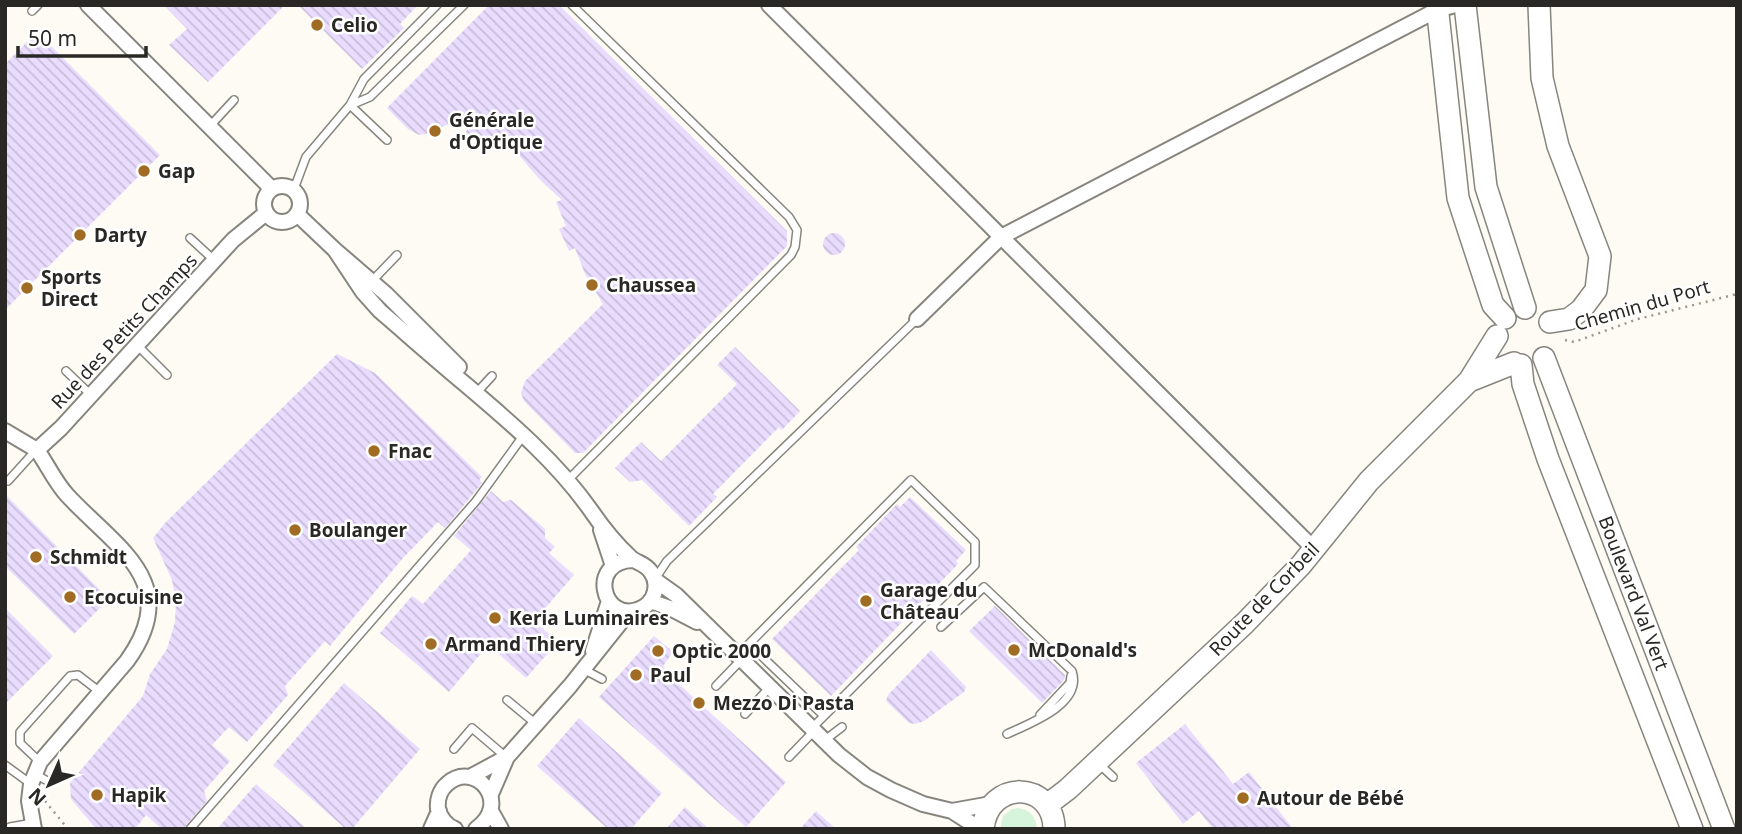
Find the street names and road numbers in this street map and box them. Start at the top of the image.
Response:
street label: Rue des Petits Champs [45,248,203,414]
street label: Chemin du Port [1571,273,1713,337]
street label: Boulevard Val Vert [1593,512,1675,674]
street label: Route de Corbeil [1203,537,1325,661]

